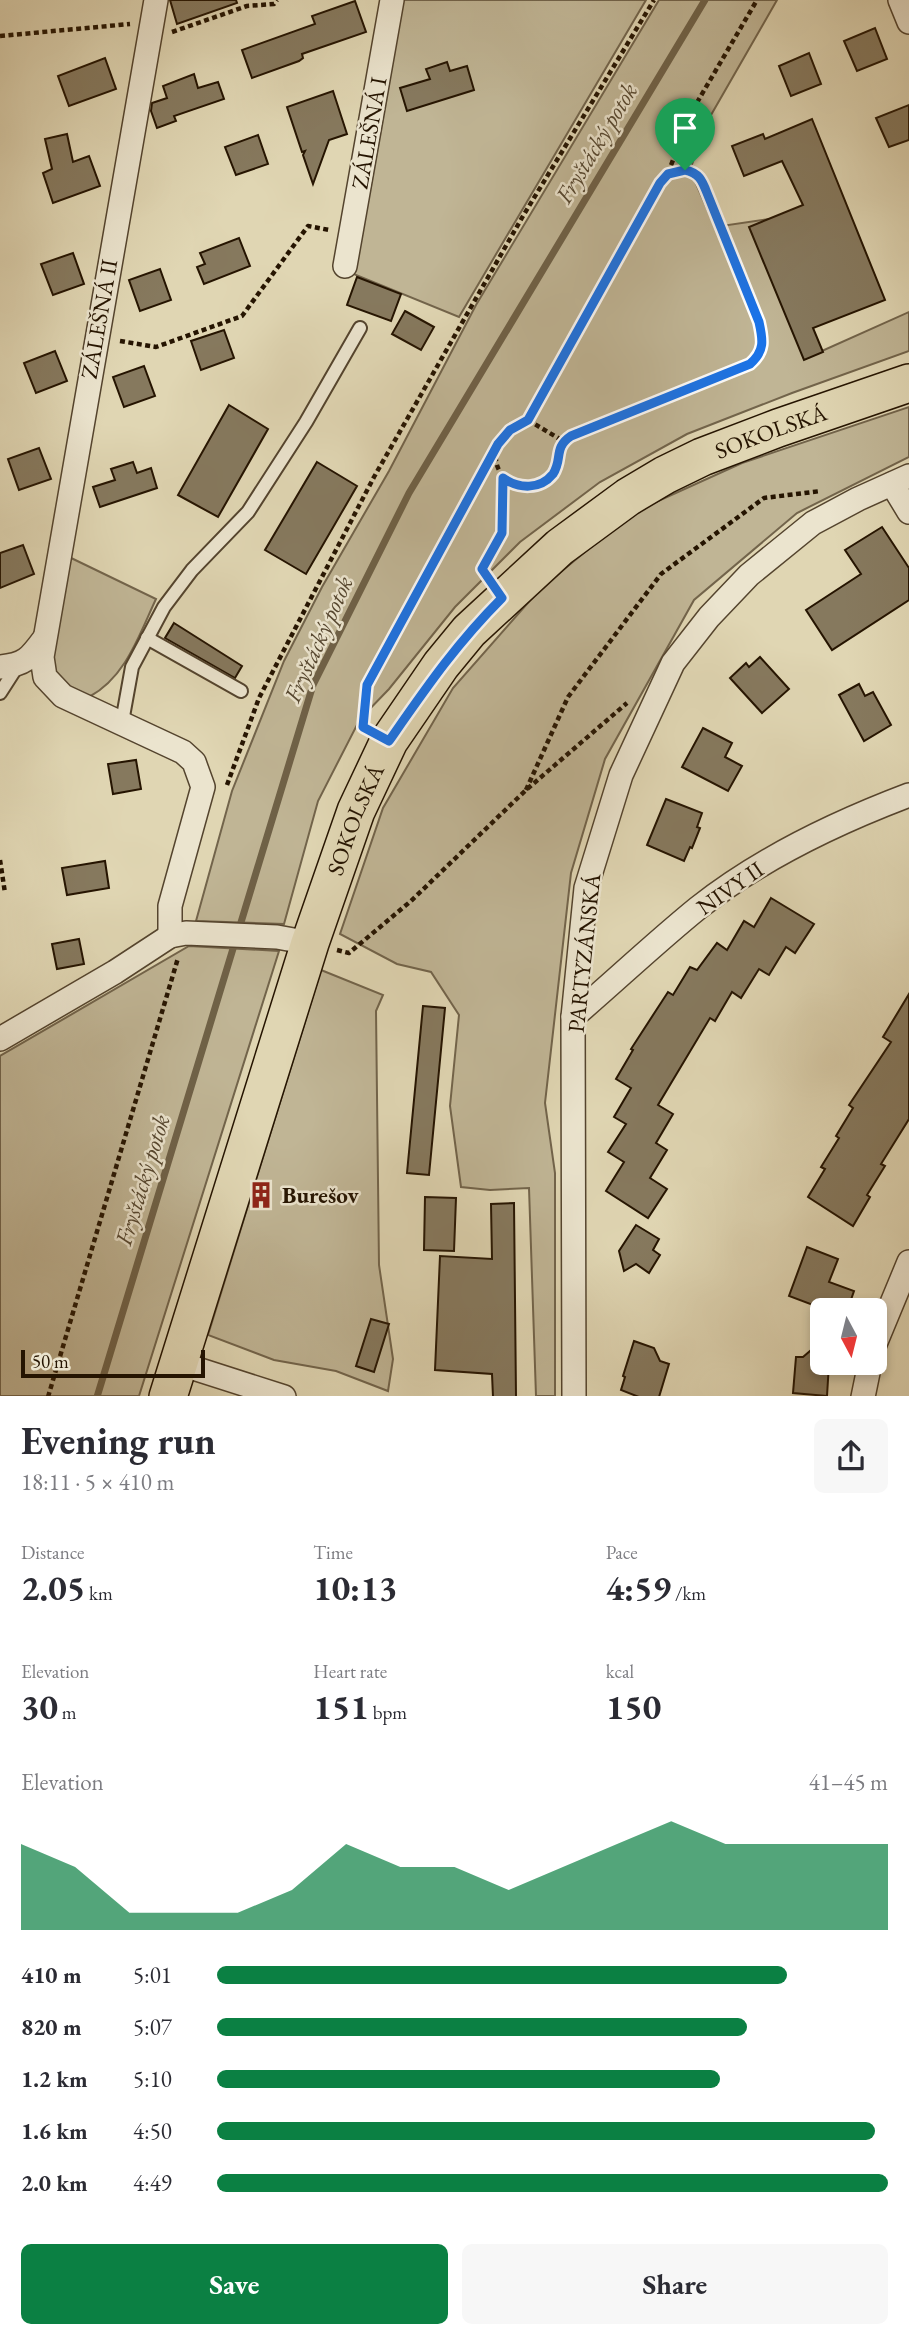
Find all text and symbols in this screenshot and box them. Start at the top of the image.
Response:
street label: ZÁLEŠNÁ I [344,74,394,191]
water label: Fryštácký potok [547,77,644,210]
pin [655,98,715,170]
icon: arrive [666,109,704,147]
street label: ZÁLEŠNÁ II [74,257,124,381]
street label: SOKOLSKÁ [711,397,832,466]
water label: Fryštácký potok [276,571,360,708]
street label: SOKOLSKÁ [320,758,391,879]
street label: NIVY II [691,854,769,922]
street label: PARTYZÁNSKÁ [561,871,607,1034]
water label: Fryštácký potok [107,1111,177,1250]
building icon: Burešov [246,1180,276,1210]
place label: Burešov [282,1180,359,1210]
north arrow [810,1298,887,1376]
map controls [810,1298,887,1375]
scale bar [21,1348,205,1379]
text: 50 m [32,1349,69,1374]
text: Evening run [21,1416,216,1465]
button: share [814,1419,888,1493]
text: 18:11 · 5 × 410 m [21,1467,174,1497]
text: Distance [21,1540,84,1565]
text: Time [313,1540,353,1565]
text: Pace [606,1540,638,1565]
text: 2.05 [21,1565,85,1610]
text: 10:13 [313,1565,397,1610]
text: 4:59 [606,1565,671,1610]
text: km [85,1581,113,1606]
text: /km [671,1581,706,1606]
text: Elevation [21,1659,89,1684]
text: Heart rate [313,1659,387,1684]
text: kcal [606,1659,634,1684]
text: 30 [21,1684,58,1729]
text: 151 [313,1684,369,1729]
text: 150 [606,1684,661,1729]
text: m [58,1700,77,1725]
text: bpm [369,1700,407,1725]
text: Elevation [21,1767,104,1797]
text: 41–45 m [809,1767,888,1797]
text: 410 m [21,1960,82,1990]
text: 5:01 [133,1960,172,1990]
text: 820 m [21,2012,82,2042]
text: 5:07 [133,2012,172,2042]
text: 1.2 km [21,2064,88,2094]
text: 5:10 [133,2064,172,2094]
text: 1.6 km [21,2116,88,2146]
text: 4:50 [133,2116,172,2146]
text: 2.0 km [21,2168,88,2198]
text: 4:49 [133,2168,172,2198]
button: Save [21,2244,448,2324]
button: Share [462,2244,888,2324]

